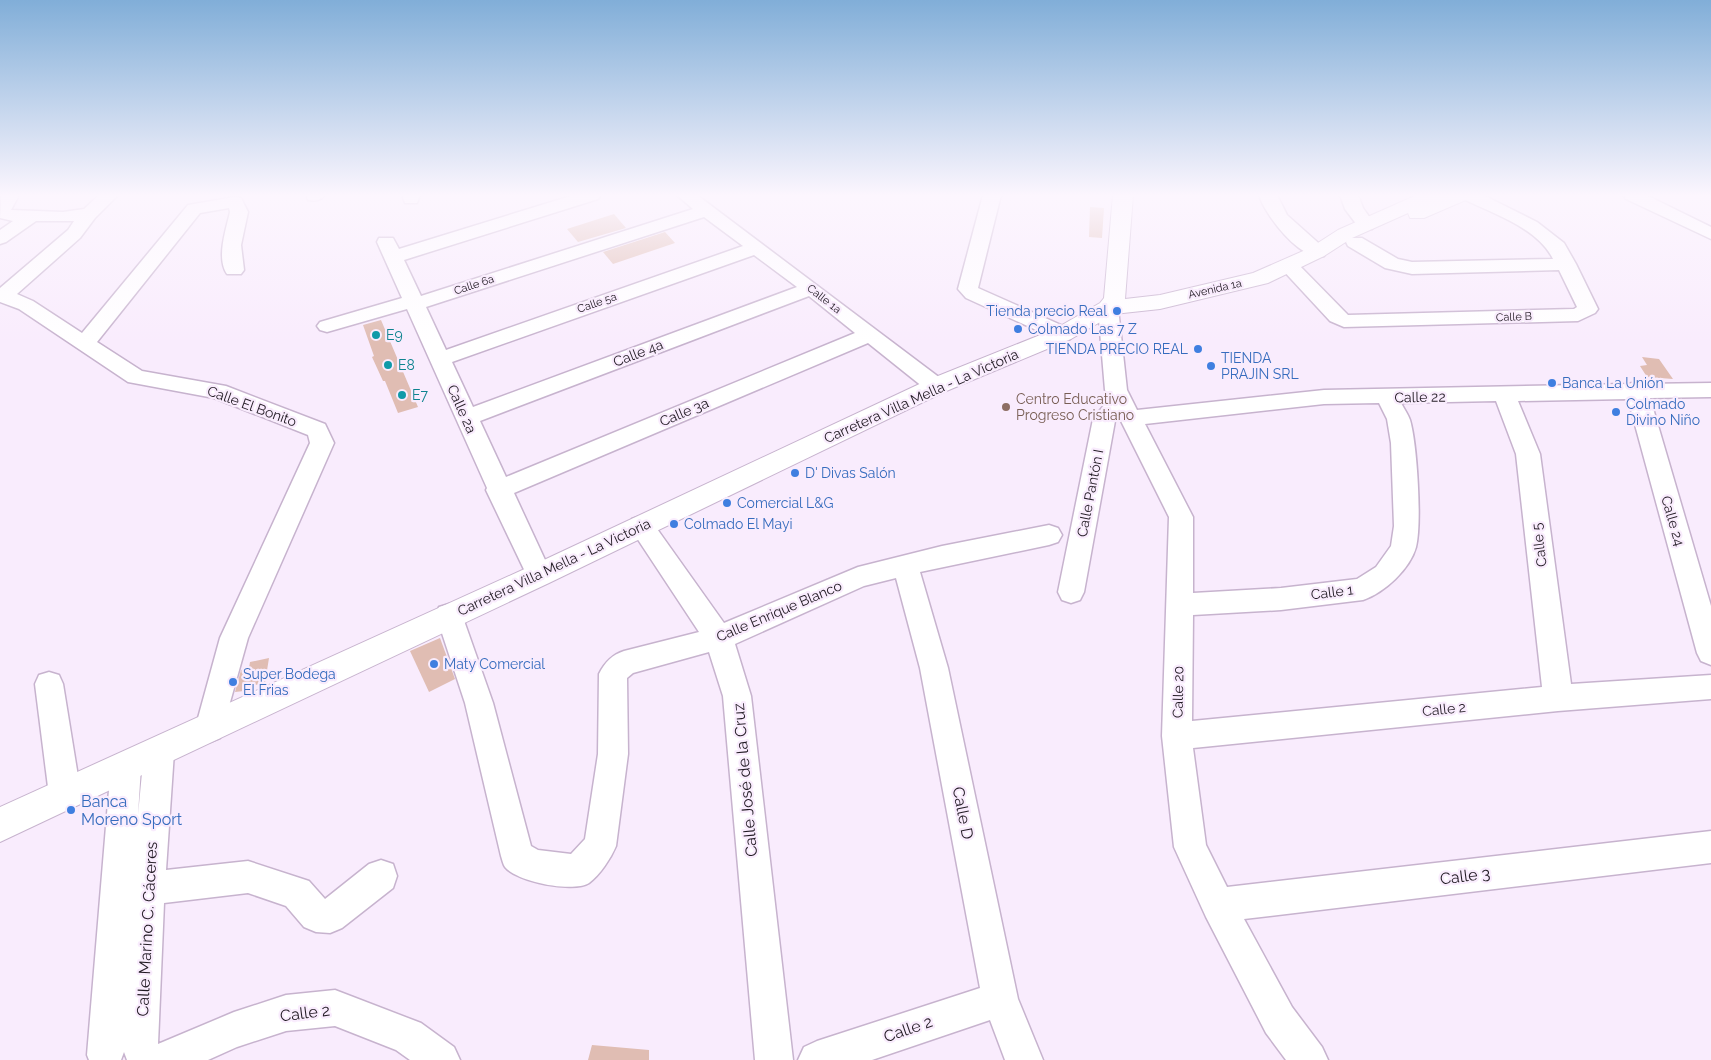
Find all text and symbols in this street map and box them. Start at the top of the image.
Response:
street label: Calle 6a [452,272,496,298]
street label: Avenida 1a [1187,277,1243,301]
street label: Calle 1a [804,282,844,316]
street label: Calle 5a [576,290,618,316]
place label: Tienda precio Real [986,303,1107,319]
marker: Tienda precio Real [1111,305,1123,317]
street label: Calle B [1496,310,1532,324]
place label: Colmado Las 7 Z [1028,321,1137,337]
marker: Colmado Las 7 Z [1012,323,1024,335]
place label: E9 [386,327,403,343]
marker: E9 [370,329,382,341]
street label: Calle 4a [611,336,665,370]
place label: TIENDA PRECIO REAL [1046,341,1188,357]
marker: TIENDA PRECIO REAL [1192,343,1204,355]
street label: Carretera Villa Mella - La Victoria [821,346,1021,446]
place label: TIENDA PRAJIN SRL [1221,350,1299,382]
place label: E8 [398,357,415,373]
marker: E8 [382,359,394,371]
marker: TIENDA PRAJIN SRL [1205,360,1217,372]
place label: Banca La Unión [1562,375,1664,391]
marker: Banca La Unión [1546,377,1558,389]
street label: Calle El Bonito [205,382,299,430]
street label: Calle 2a [444,382,480,436]
place label: E7 [412,387,428,403]
marker: E7 [396,389,408,401]
street label: Calle 22 [1394,389,1446,405]
place label: Centro Educativo Progreso Cristiano [1016,391,1134,423]
street label: Calle 3a [657,395,711,429]
place label: Colmado Divino Niño [1626,396,1700,428]
marker: Centro Educativo Progreso Cristiano [1000,401,1012,413]
marker: Colmado Divino Niño [1610,406,1622,418]
street label: Calle Pantón I [1074,448,1106,538]
place label: D' Divas Salón [805,465,896,481]
marker: D' Divas Salón [789,467,801,479]
street label: Calle 24 [1658,494,1688,548]
place label: Comercial L&G [737,495,834,511]
marker: Comercial L&G [721,497,733,509]
street label: Carretera Villa Mella - La Victoria [455,515,653,619]
place label: Colmado El Mayi [684,516,793,532]
marker: Colmado El Mayi [668,518,680,530]
street label: Calle 5 [1528,522,1550,568]
street label: Calle Enrique Blanco [714,577,844,645]
street label: Calle 1 [1310,581,1354,603]
place label: Maty Comercial [444,656,545,672]
marker: Maty Comercial [428,658,440,670]
place label: Super Bodega El Frias [243,666,336,698]
street label: Calle 20 [1170,666,1186,718]
marker: Super Bodega El Frias [227,676,239,688]
street label: Calle 2 [1421,699,1467,719]
street label: Calle José de la Cruz [729,702,761,858]
street label: Calle D [949,785,977,841]
place label: Banca Moreno Sport [81,792,183,829]
marker: Banca Moreno Sport [65,804,77,816]
street label: Calle Marino C. Cáceres [133,841,161,1017]
street label: Calle 3 [1439,863,1491,889]
street label: Calle 2 [279,1001,331,1025]
street label: Calle 2 [881,1012,935,1046]

